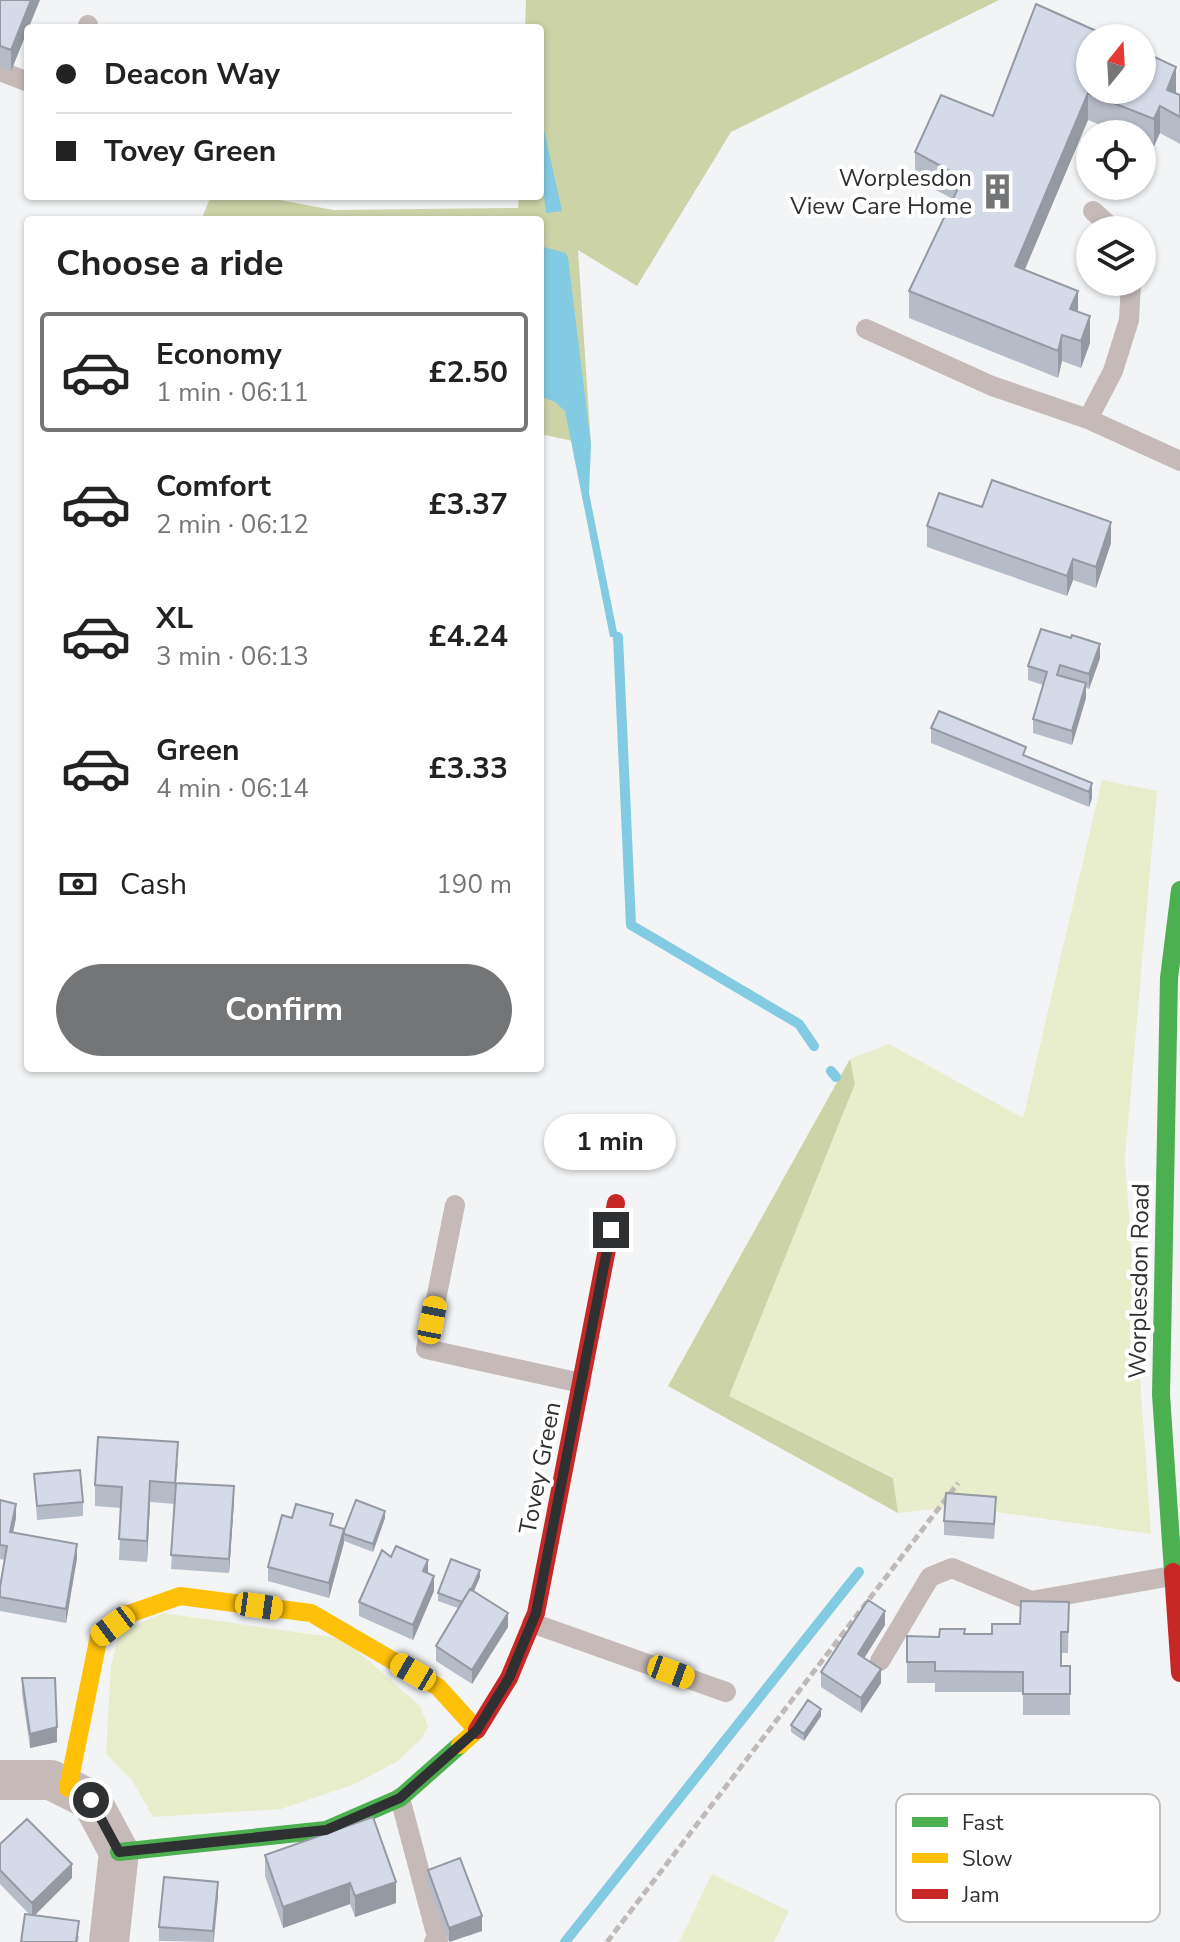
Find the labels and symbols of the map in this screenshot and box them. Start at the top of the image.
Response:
north arrow [1076,24,1156,104]
place label: Worplesdon View Care Home [789,162,972,222]
building icon: Worplesdon View Care Home [979,173,1017,211]
callout: 1 min [545,1114,677,1170]
street label: Worplesdon Road [1121,1183,1157,1379]
route end [593,1212,629,1248]
car [416,1294,448,1346]
street label: Tovey Green [511,1399,569,1537]
car [234,1591,284,1621]
car [87,1602,139,1650]
car [386,1650,440,1694]
car [644,1653,698,1691]
route start [73,1782,109,1818]
legend [896,1794,1160,1922]
text: Fast [962,1808,1004,1838]
text: Slow [962,1844,1013,1874]
text: Jam [961,1880,1000,1910]

